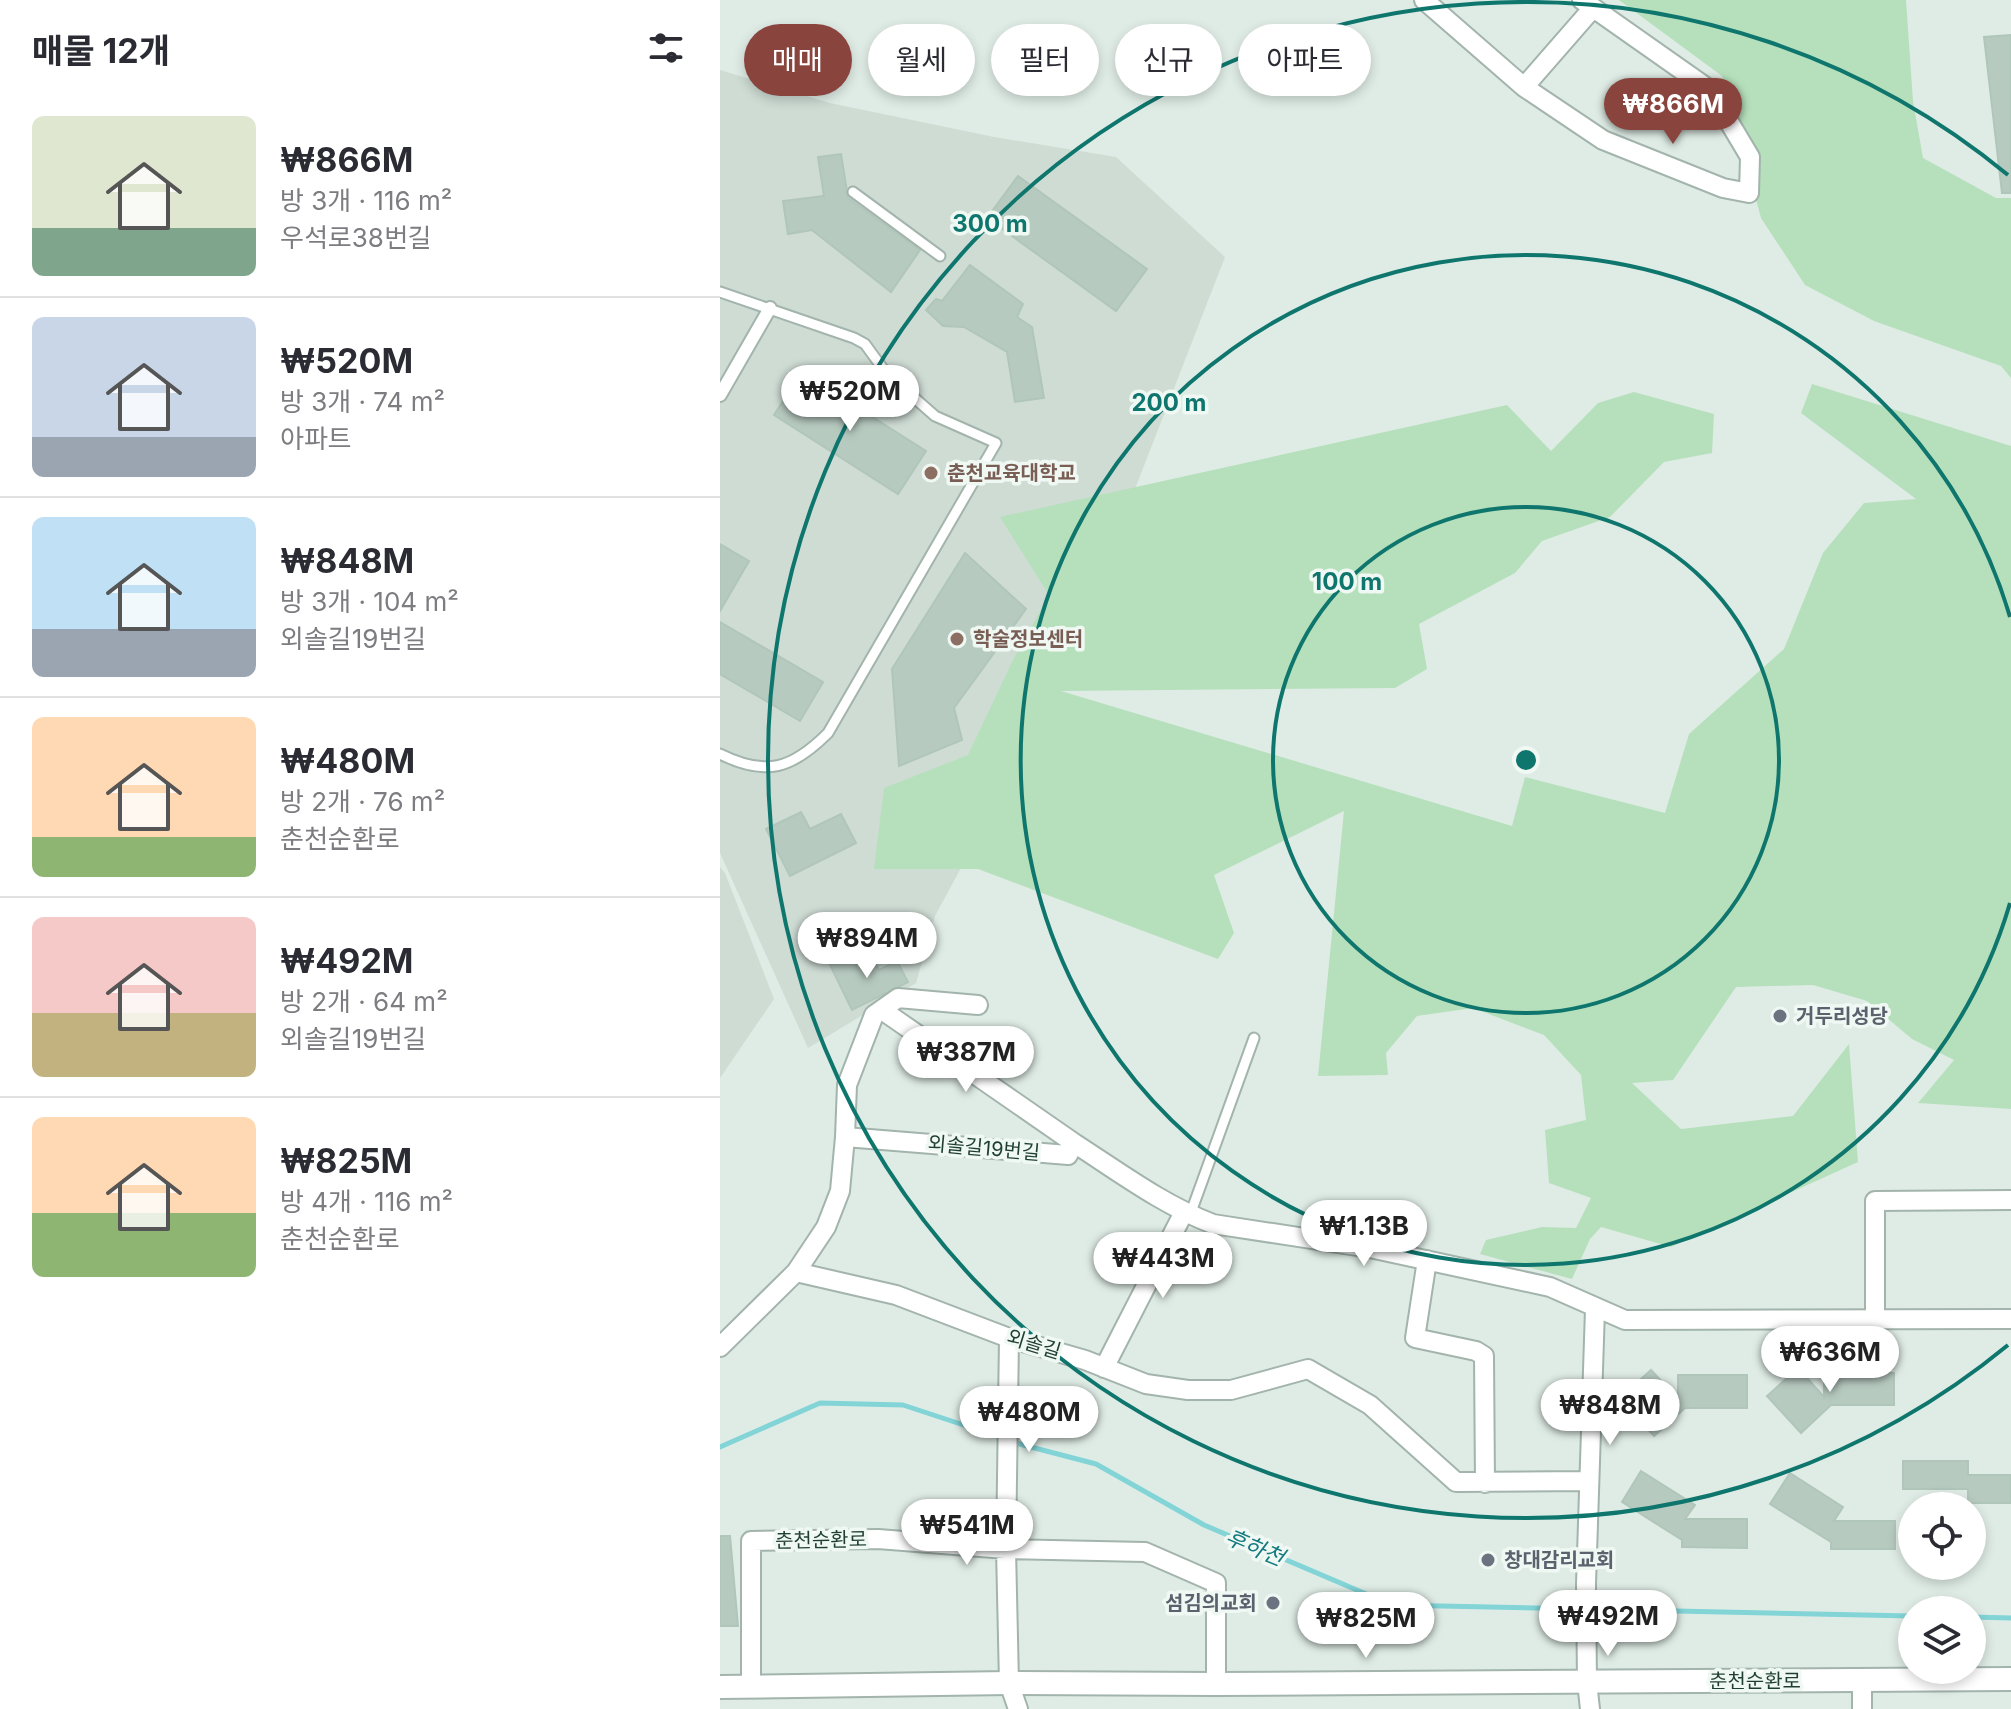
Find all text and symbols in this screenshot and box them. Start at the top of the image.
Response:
chip: 매매 [744,24,852,96]
chip: 월세 [868,24,975,96]
chip: 필터 [991,24,1099,96]
chip: 신규 [1115,24,1222,96]
chip: 아파트 [1238,24,1371,96]
icon: filters [644,26,688,70]
text: 매물 12개 [32,30,170,71]
pin: ₩866M [1617,78,1729,146]
text: ₩866M [1622,88,1724,119]
text: ₩866M [280,139,413,180]
icon: home [96,148,192,244]
text: 방 3개 · 116 m² [280,185,452,216]
text: 300 m [952,209,1028,238]
text: 우석로38번길 [280,222,432,253]
text: ₩520M [280,340,413,381]
icon: home [96,349,192,445]
pin: ₩520M [794,365,906,433]
text: ₩520M [799,375,901,406]
text: 방 3개 · 74 m² [280,386,445,417]
text: 200 m [1131,388,1207,417]
text: 아파트 [280,423,352,454]
place label: 춘천교육대학교 [947,461,1076,485]
marker: 춘천교육대학교 [922,464,940,482]
text: ₩848M [280,540,414,581]
icon: home [96,549,192,645]
text: 100 m [1312,567,1382,596]
text: 방 3개 · 104 m² [280,586,459,617]
text: 외솔길19번길 [280,623,426,654]
place label: 학술정보센터 [973,627,1083,651]
marker: 학술정보센터 [948,630,966,648]
text: ₩480M [280,740,415,781]
centre of rings [1512,746,1540,774]
icon: home [96,749,192,845]
text: 방 2개 · 76 m² [280,786,445,817]
text: 춘천순환로 [280,823,400,854]
pin: ₩894M [811,912,923,980]
text: ₩894M [816,922,918,953]
text: ₩492M [280,940,414,981]
icon: home [96,949,192,1045]
text: 방 2개 · 64 m² [280,986,448,1017]
place label: 거두리성당 [1796,1004,1888,1028]
marker: 거두리성당 [1771,1007,1789,1025]
text: 외솔길19번길 [280,1023,426,1054]
pin: ₩387M [910,1026,1022,1094]
text: ₩387M [916,1036,1016,1067]
street label: 외솔길19번길 [927,1131,1041,1165]
text: ₩825M [280,1140,412,1181]
icon: home [96,1149,192,1245]
text: 방 4개 · 116 m² [280,1186,453,1217]
pin: ₩1.13B [1299,1200,1429,1268]
text: ₩1.13B [1319,1210,1409,1241]
text: 춘천순환로 [280,1223,400,1254]
pin: ₩443M [1107,1232,1219,1300]
text: ₩443M [1111,1242,1215,1273]
street label: 외솔길 [1004,1324,1064,1364]
pin: ₩636M [1774,1326,1886,1394]
text: ₩636M [1779,1336,1881,1367]
pin: ₩848M [1554,1379,1666,1447]
pin: ₩480M [973,1386,1085,1454]
text: ₩848M [1559,1389,1661,1420]
text: ₩480M [977,1396,1081,1427]
map controls [1898,1492,1986,1684]
button: locate [1898,1492,1986,1580]
pin: ₩541M [911,1499,1023,1567]
text: ₩541M [919,1509,1015,1540]
water label: 후하천 [1222,1523,1291,1572]
street label: 춘천순환로 [775,1527,867,1553]
place label: 창대감리교회 [1504,1548,1614,1572]
marker: 창대감리교회 [1479,1551,1497,1569]
pin: ₩492M [1552,1590,1664,1658]
place label: 섬김의교회 [1165,1591,1257,1615]
pin: ₩825M [1310,1592,1422,1660]
marker: 섬김의교회 [1264,1594,1282,1612]
button: layers [1898,1596,1986,1684]
text: ₩492M [1557,1600,1659,1631]
text: ₩825M [1315,1602,1417,1633]
street label: 춘천순환로 [1709,1669,1801,1693]

